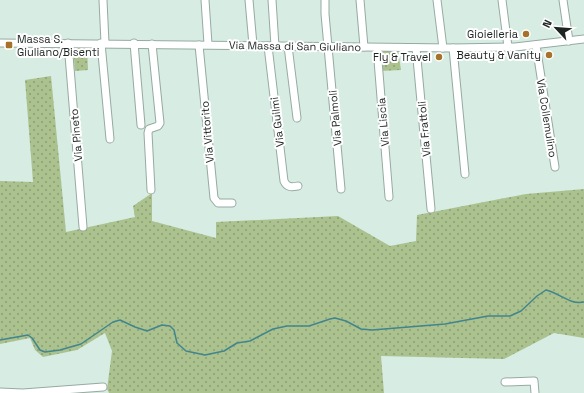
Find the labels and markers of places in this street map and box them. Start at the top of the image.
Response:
place label: Gioielleria [467,27,519,41]
marker: Gioielleria [521,29,531,39]
place label: Massa S. Giuliano/Bisenti [17,32,100,59]
marker: Massa S. Giuliano/Bisenti [4,40,14,50]
place label: Beauty & Vanity [456,48,541,62]
place label: Fly & Travel [373,50,431,64]
marker: Beauty & Vanity [544,50,554,60]
marker: Fly & Travel [434,52,444,62]

